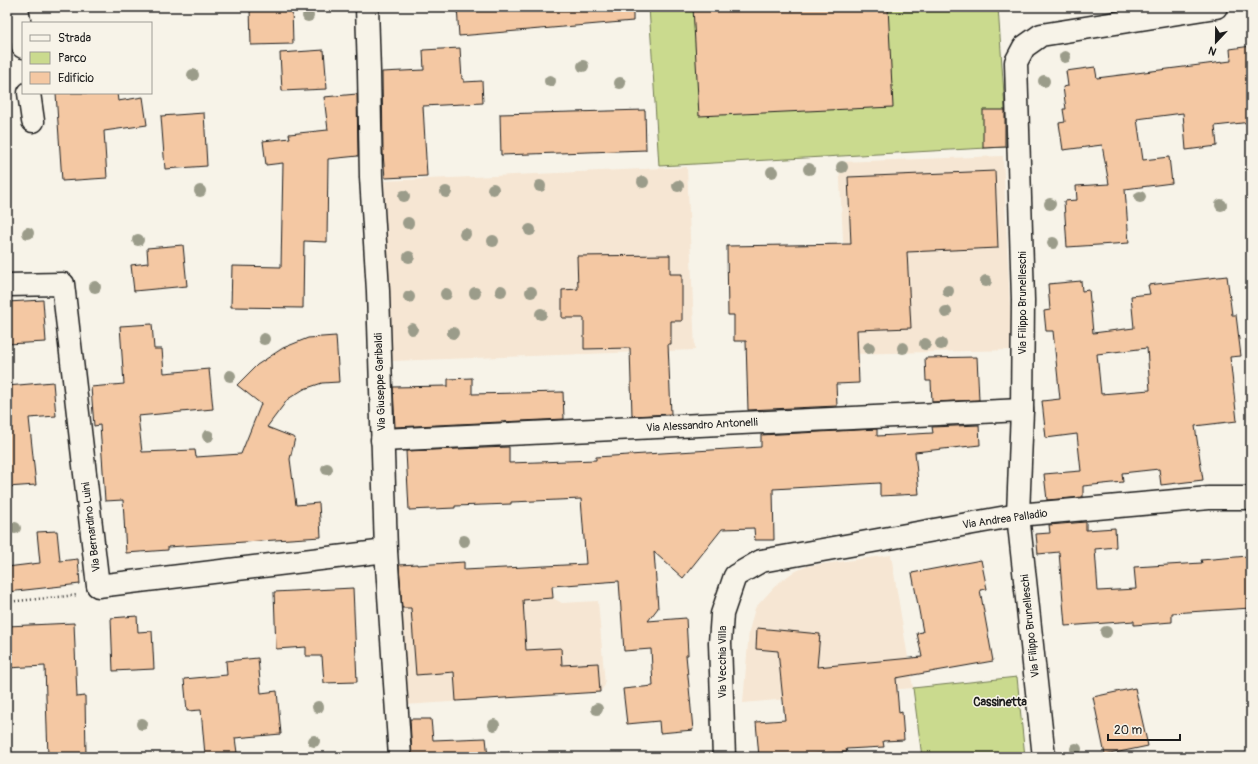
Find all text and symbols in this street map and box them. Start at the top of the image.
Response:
legend [22,22,152,94]
north arrow [1196,22,1236,62]
text: Strada [58,31,92,46]
text: N [1206,43,1218,58]
text: Parco [58,51,87,66]
text: Edificio [58,71,94,86]
street label: Via Filippo Brunelleschi [1016,251,1029,355]
street label: Via Giuseppe Garibaldi [372,333,388,431]
street label: Via Alessandro Antonelli [646,416,758,434]
street label: Via Bernardino Luini [79,481,103,573]
street label: Via Andrea Palladio [962,507,1048,531]
street label: Via Filippo Brunelleschi [1018,574,1042,678]
street label: Via Vecchia Villa [716,626,729,698]
district label: Cassinetta [973,695,1027,710]
scale bar [1108,716,1180,742]
text: 20 m [1114,723,1143,738]

